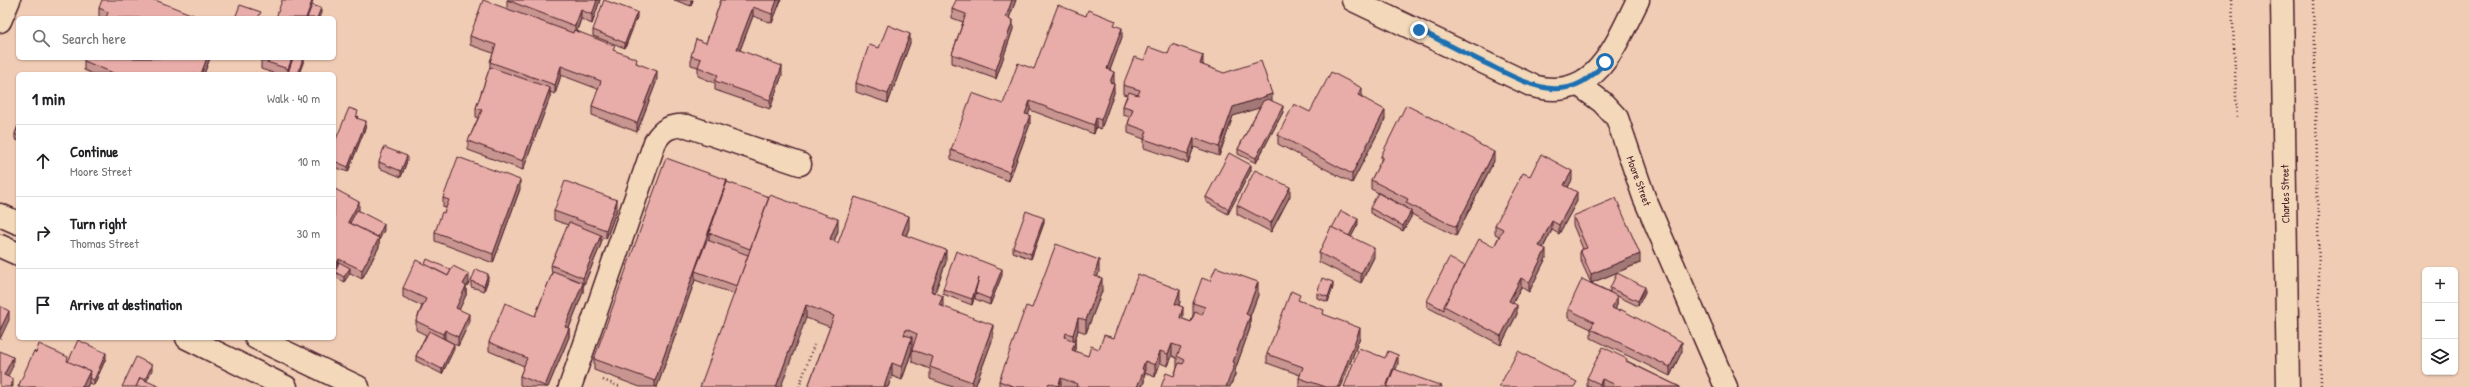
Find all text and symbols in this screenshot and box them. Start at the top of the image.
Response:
search box [16,16,336,60]
route end [1410,21,1428,39]
icon: search [30,27,52,49]
text: Search here [62,28,126,49]
route start [1596,53,1614,71]
text: 1 min [32,87,65,110]
text: Walk · 40 m [267,89,320,107]
text: Continue [70,141,118,162]
icon: ahead [32,150,54,172]
text: 10 m [298,152,320,170]
street label: Moore Street [1624,154,1655,208]
text: Moore Street [70,162,132,180]
street label: Charles Street [2277,164,2293,224]
text: Turn right [70,213,126,234]
icon: right [32,222,54,244]
text: 30 m [297,224,320,242]
text: Thomas Street [70,234,139,252]
map controls [2422,267,2458,375]
button: + [2422,267,2458,303]
icon: arrive [32,294,54,316]
text: Arrive at destination [70,294,182,315]
button: − [2422,303,2458,339]
button: layers [2422,339,2458,375]

